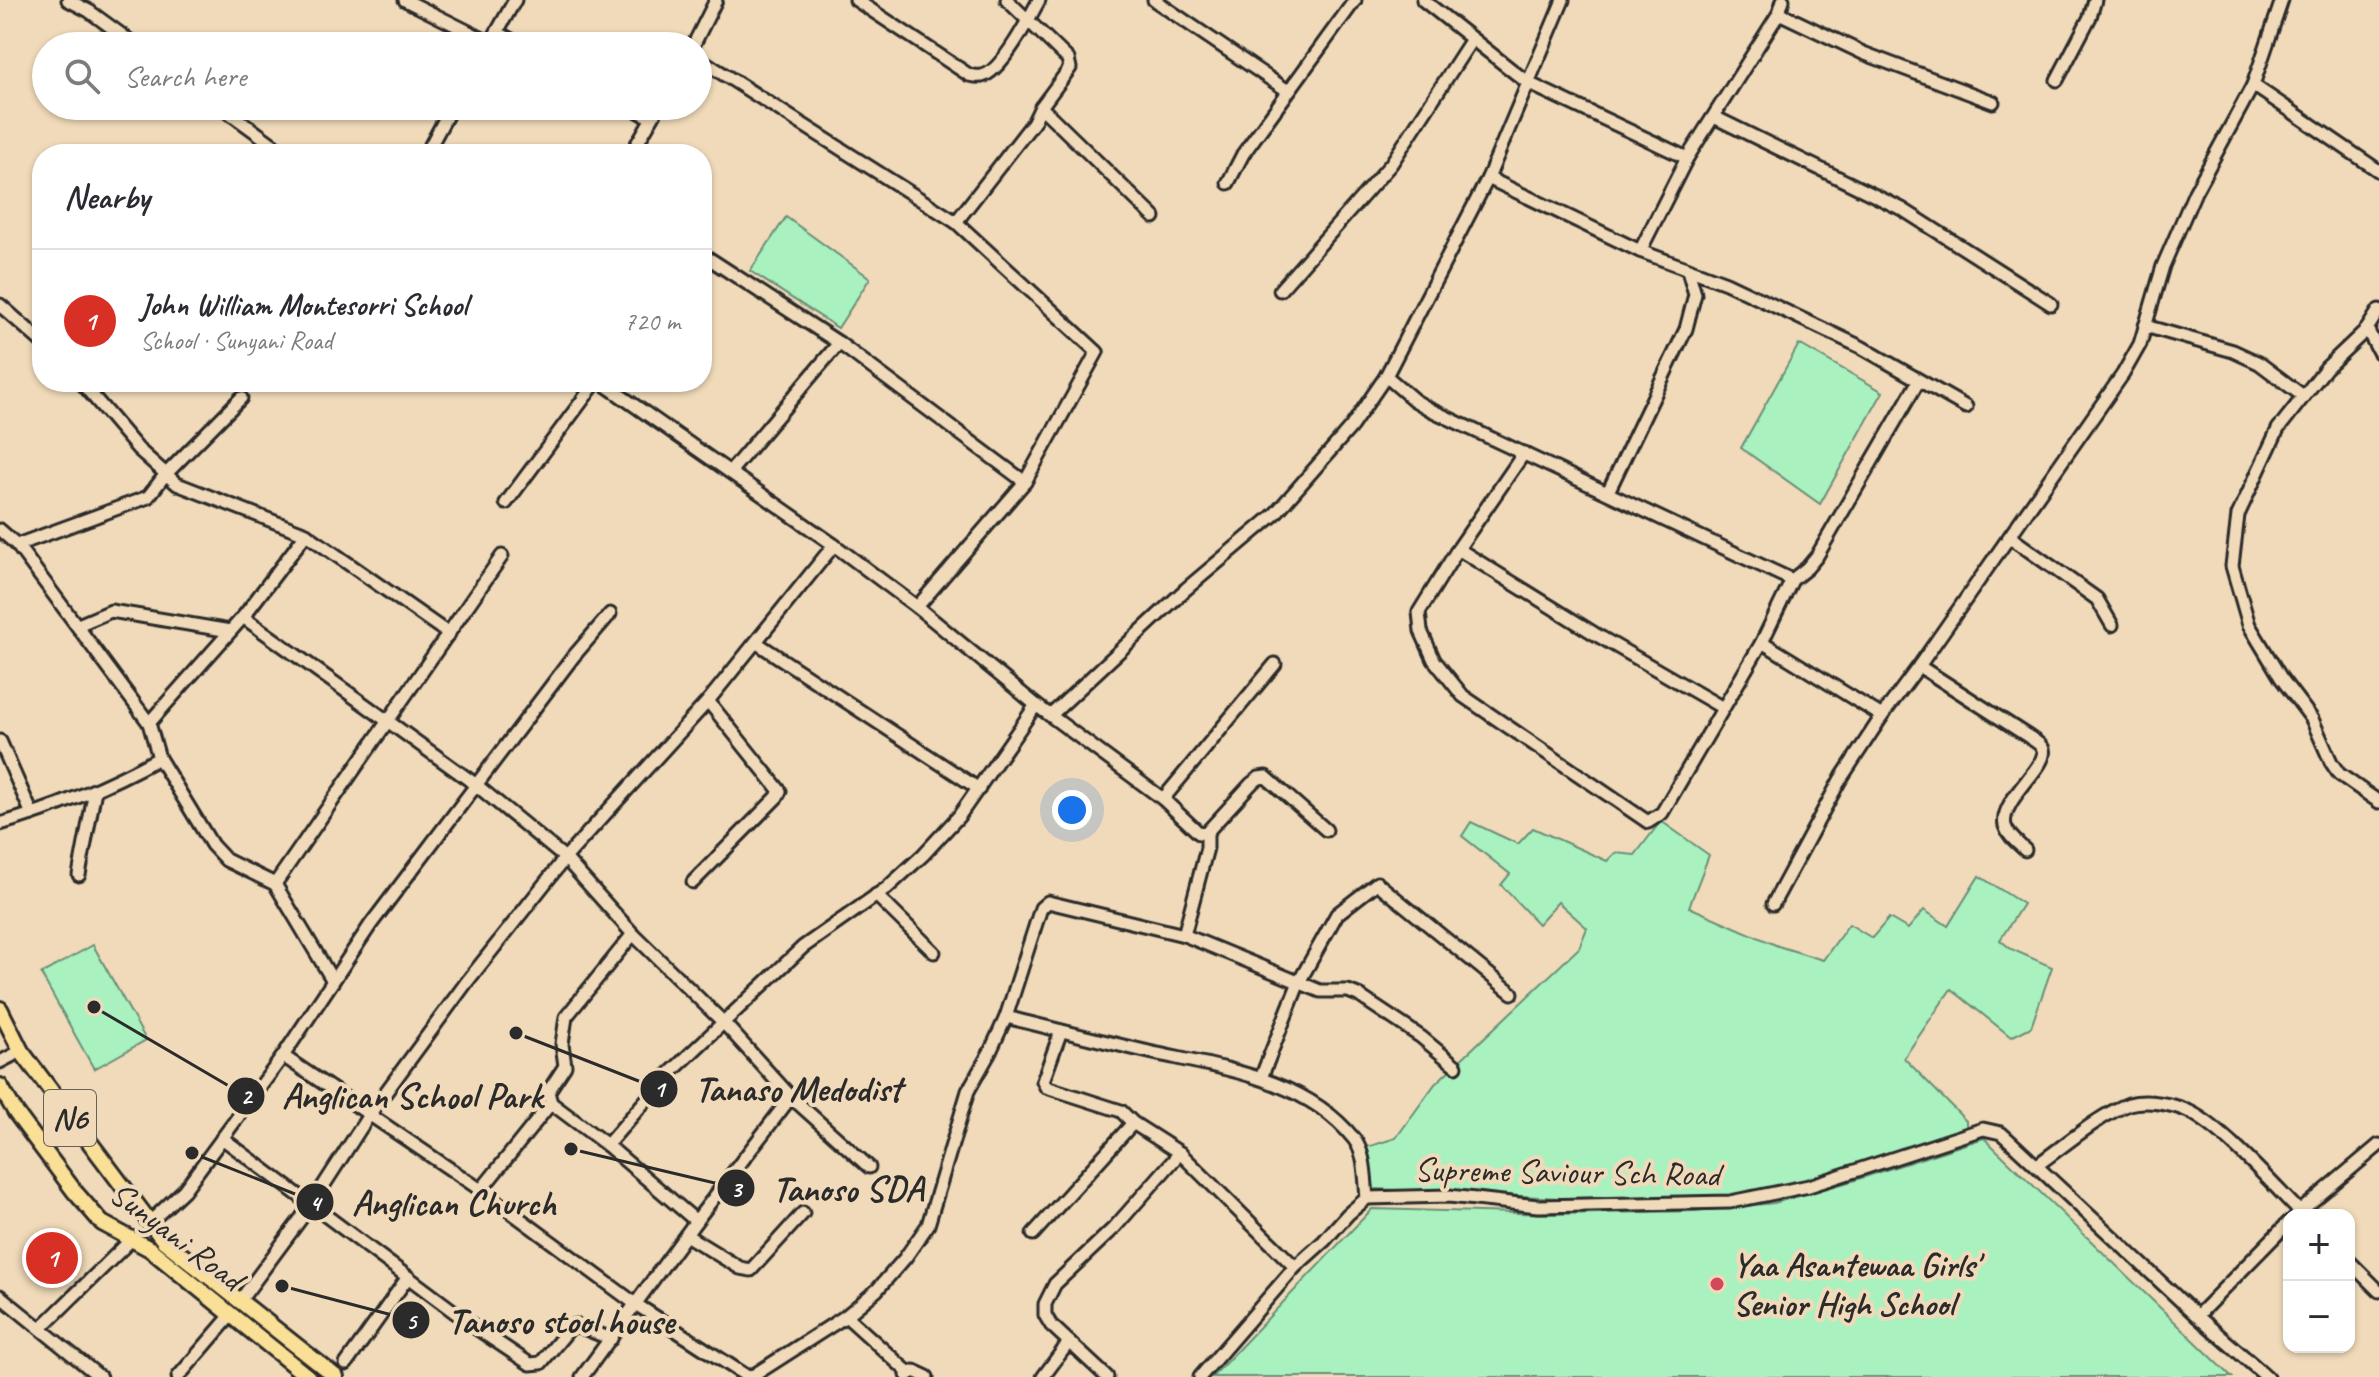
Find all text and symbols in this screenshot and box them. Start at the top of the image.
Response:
search box [32,32,712,120]
icon: search [60,54,104,98]
text: Search here [124,57,246,95]
text: Nearby [64,175,150,218]
text: John William Montesorri School [140,286,467,324]
text: 1 [84,305,96,338]
text: 720 m [624,305,680,338]
text: School · Sunyani Road [140,324,332,357]
your location [1052,790,1092,830]
callout: Tanaso Medodist [639,1059,917,1119]
callout: Anglican School Park [226,1066,558,1126]
text: Tanaso Medodist [695,1066,906,1112]
text: Anglican School Park [282,1073,546,1119]
text: 1 [654,1074,668,1104]
text: 2 [241,1081,254,1111]
road number: N6 [44,1090,96,1146]
street label: Supreme Saviour Sch Road [1414,1147,1725,1196]
callout: Tanoso SDA [716,1158,939,1218]
text: Tanoso SDA [773,1166,926,1212]
street label: Sunyani Road [102,1171,256,1302]
callout: Anglican Church [295,1172,573,1232]
text: 3 [731,1174,744,1204]
text: Anglican Church [352,1180,557,1226]
text: 4 [310,1188,324,1218]
map controls [2283,1209,2355,1353]
button: + [2283,1209,2355,1281]
pin: 1 [26,1228,78,1288]
place label: Yaa Asantewaa Girls' Senior High School [1733,1243,1985,1325]
marker: Yaa Asantewaa Girls' Senior High School [1708,1275,1726,1293]
button: − [2283,1281,2355,1353]
callout: Tanoso stool house [391,1290,690,1350]
text: Tanoso stool house [448,1298,677,1344]
text: 5 [406,1306,419,1336]

